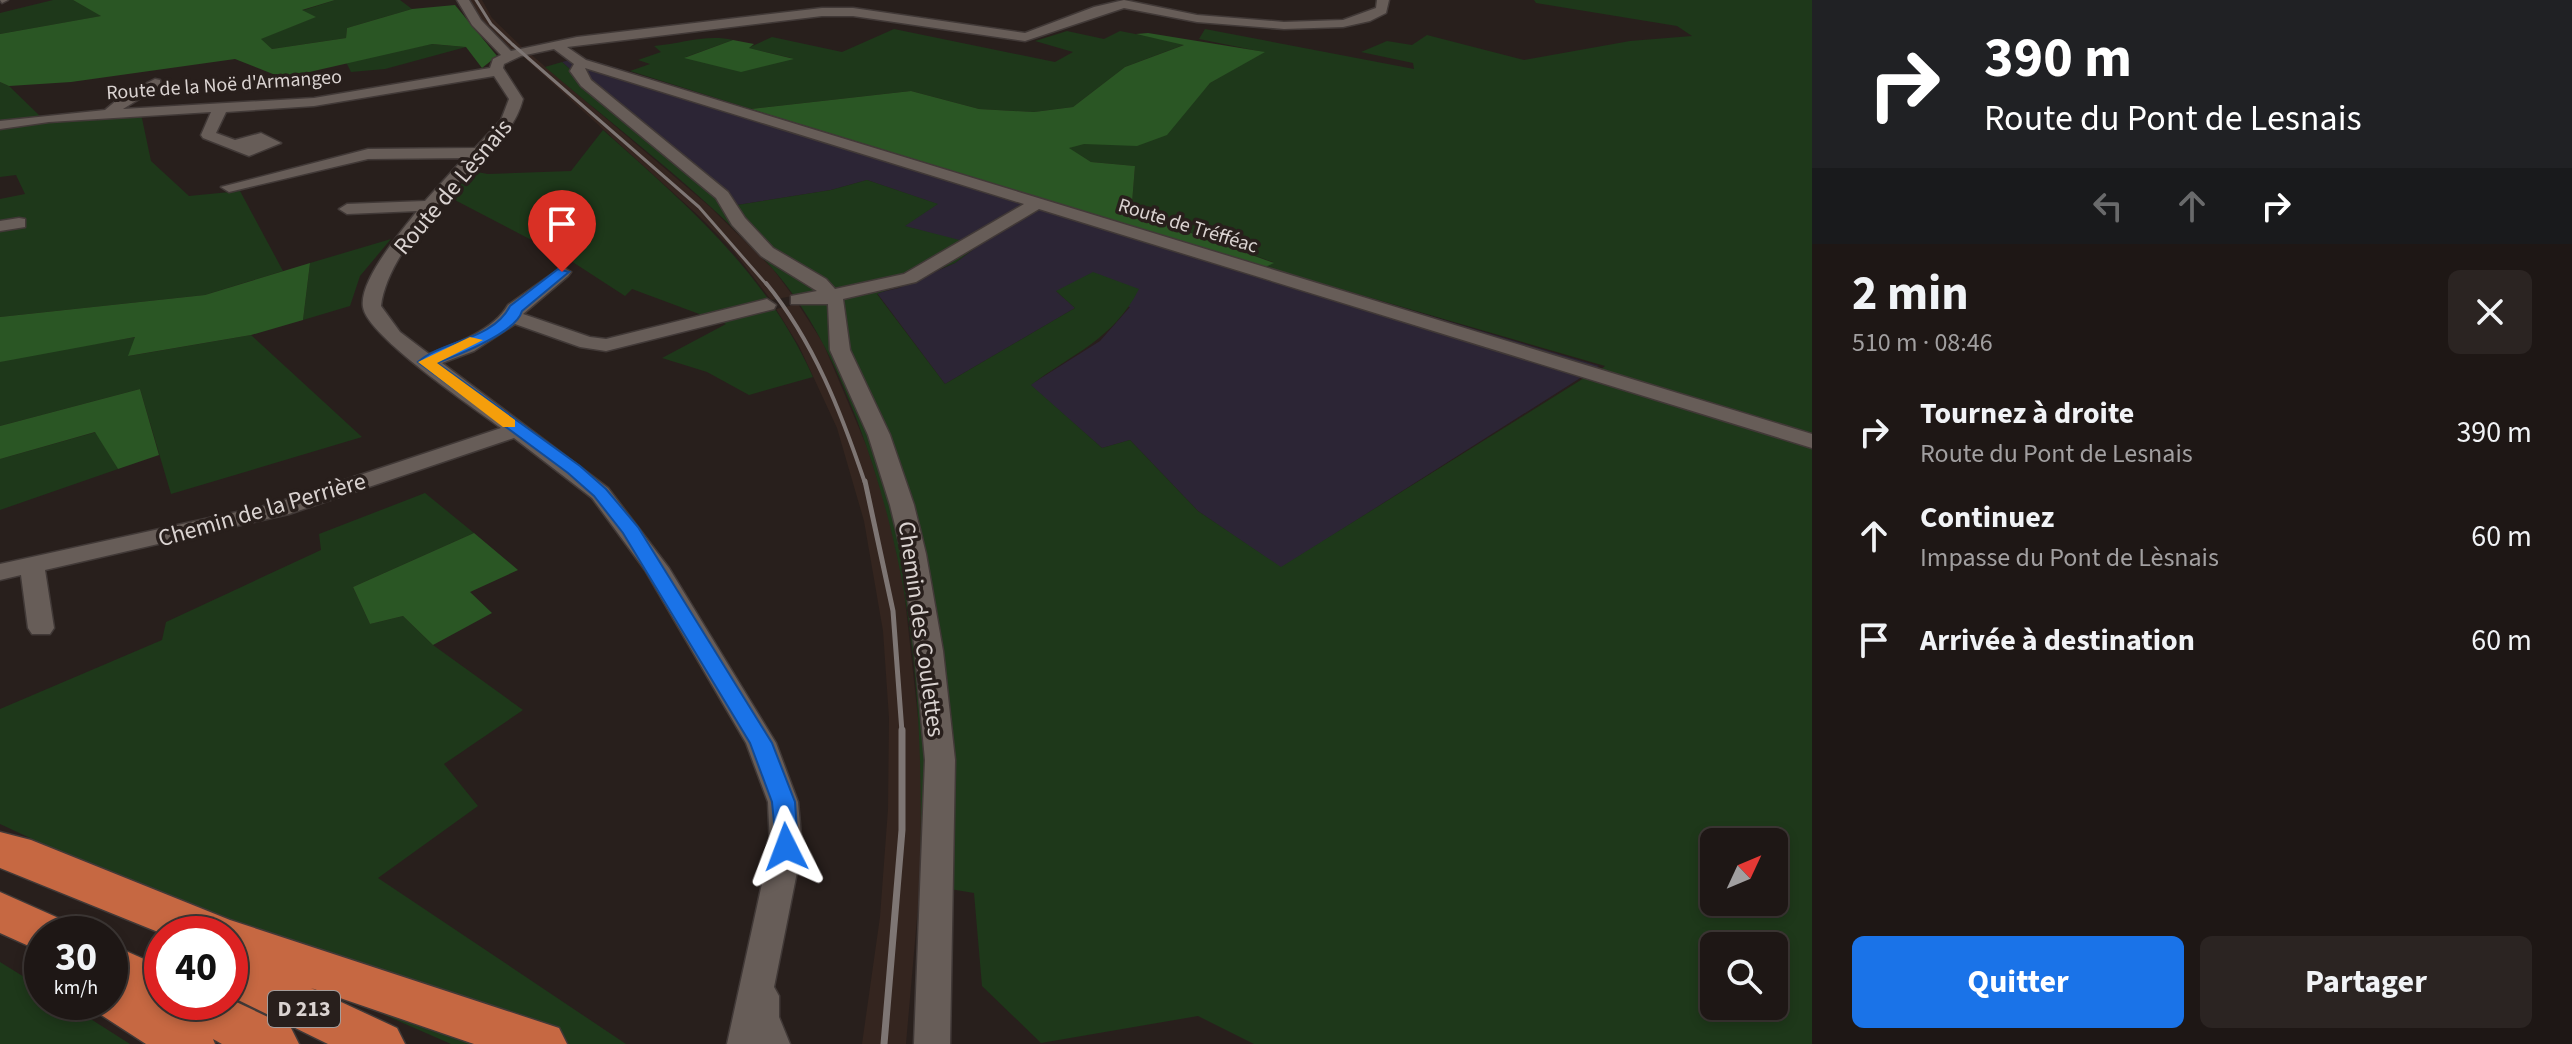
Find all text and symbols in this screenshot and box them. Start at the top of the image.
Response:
text: 390 m [1984,19,2132,98]
icon: right [1852,32,1956,136]
street label: Route de la Noë d'Armangeo [105,63,343,107]
text: Route du Pont de Lesnais [1984,93,2362,144]
street label: Route de Lèsnais [385,111,521,263]
icon: left [2086,184,2130,228]
icon: ahead [2170,184,2214,228]
icon: right [2254,184,2298,228]
pin [528,190,596,272]
street label: Route de Tréfféac [1115,191,1261,261]
icon: arrive [540,202,584,246]
text: 2 min [1852,260,1969,328]
button: close [2448,270,2532,354]
text: 510 m · 08:46 [1852,324,1993,361]
text: Tournez à droite [1920,392,2134,435]
icon: right [1852,410,1896,454]
text: 390 m [2456,411,2532,454]
text: Route du Pont de Lesnais [1920,435,2193,472]
street label: Chemin de la Perrière [154,464,370,556]
text: Continuez [1920,496,2054,539]
icon: ahead [1852,514,1896,558]
text: 60 m [2471,515,2532,558]
street label: Chemin des Coulettes [889,519,953,739]
text: Impasse du Pont de Lèsnais [1920,539,2219,576]
icon: arrive [1852,618,1896,662]
text: Arrivée à destination [1920,619,2195,662]
text: 60 m [2471,619,2532,662]
position arrow [744,805,828,889]
north arrow [1700,828,1788,916]
map controls [1700,828,1788,1020]
speed limit sign: 40 [144,916,248,1020]
text: 30 [55,929,97,986]
button: search [1700,932,1788,1020]
button: Quitter [1852,936,2184,1028]
button: Partager [2200,936,2532,1028]
text: km/h [54,974,98,1002]
road number: D 213 [268,991,340,1027]

